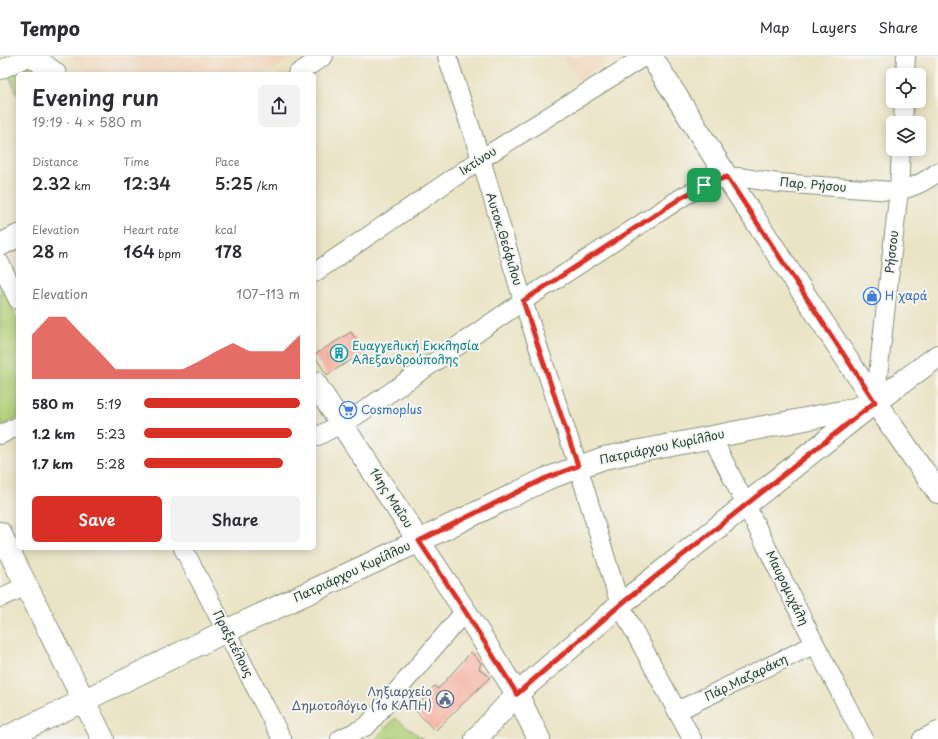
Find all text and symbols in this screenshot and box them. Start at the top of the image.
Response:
text: Tempo [20,14,80,42]
text: Map [760,17,790,38]
text: Layers [812,17,857,38]
text: Share [879,17,918,38]
map controls [886,68,926,156]
button: locate [886,68,926,108]
text: Evening run [32,80,159,113]
button: share [258,85,300,127]
text: 19:19 · 4 × 580 m [32,112,142,131]
button: layers [886,116,926,156]
street label: Ικτίνου [455,141,500,179]
text: Distance [32,153,78,170]
text: Time [123,153,149,170]
text: Pace [215,153,239,170]
pin [687,168,721,202]
text: 2.32 [32,170,71,196]
text: 12:34 [123,170,171,196]
text: 5:25 [215,170,253,196]
street label: Παρ. Ρήσου [779,172,847,196]
icon: arrive [693,174,715,196]
text: km [71,177,91,194]
text: /km [253,177,278,194]
street label: Αυτοκ.Θεόφιλου [482,190,528,288]
text: Elevation [32,221,79,238]
text: Heart rate [123,221,179,238]
text: kcal [215,221,237,238]
street label: Ρήσσου [880,229,902,274]
text: 28 [32,238,55,264]
text: 164 [123,238,155,264]
text: 178 [215,238,243,264]
text: m [55,245,68,262]
text: bpm [155,245,181,262]
text: Elevation [32,284,88,303]
text: 107–113 m [236,284,300,303]
shop icon: Η χαρά [862,286,882,306]
place label: Η χαρά [885,286,928,304]
place label: Ευαγγελική Εκκλησία Αλεξανδρούπολης [352,336,479,368]
building icon: Ευαγγελική Εκκλησία Αλεξανδρούπολης [329,343,349,363]
text: 580 m [32,394,74,413]
text: 5:19 [96,394,122,413]
supermarket icon: Cosmoplus [338,400,358,420]
place label: Cosmoplus [361,400,422,418]
text: 1.2 km [32,424,75,443]
text: 5:23 [96,424,126,443]
street label: Πατριάρχου Κυρίλλου [598,424,726,468]
text: 1.7 km [32,454,73,473]
text: 5:28 [96,454,125,473]
street label: 14ης Μαΐου [366,464,418,531]
button: Save [32,496,162,542]
button: Share [170,496,300,542]
street label: Πατριάρχου Κυρίλλου [290,536,413,606]
street label: Μαυρομιχάλη [762,547,814,628]
street label: Πραξιτέλους [209,607,259,680]
street label: Πάρ.Μαζαράκη [701,649,790,705]
place label: Ληξιαρχείο Δημοτολόγιο (1ο ΚΑΠΗ) [292,682,432,714]
public building icon: Ληξιαρχείο Δημοτολόγιο (1ο ΚΑΠΗ) [435,689,455,709]

